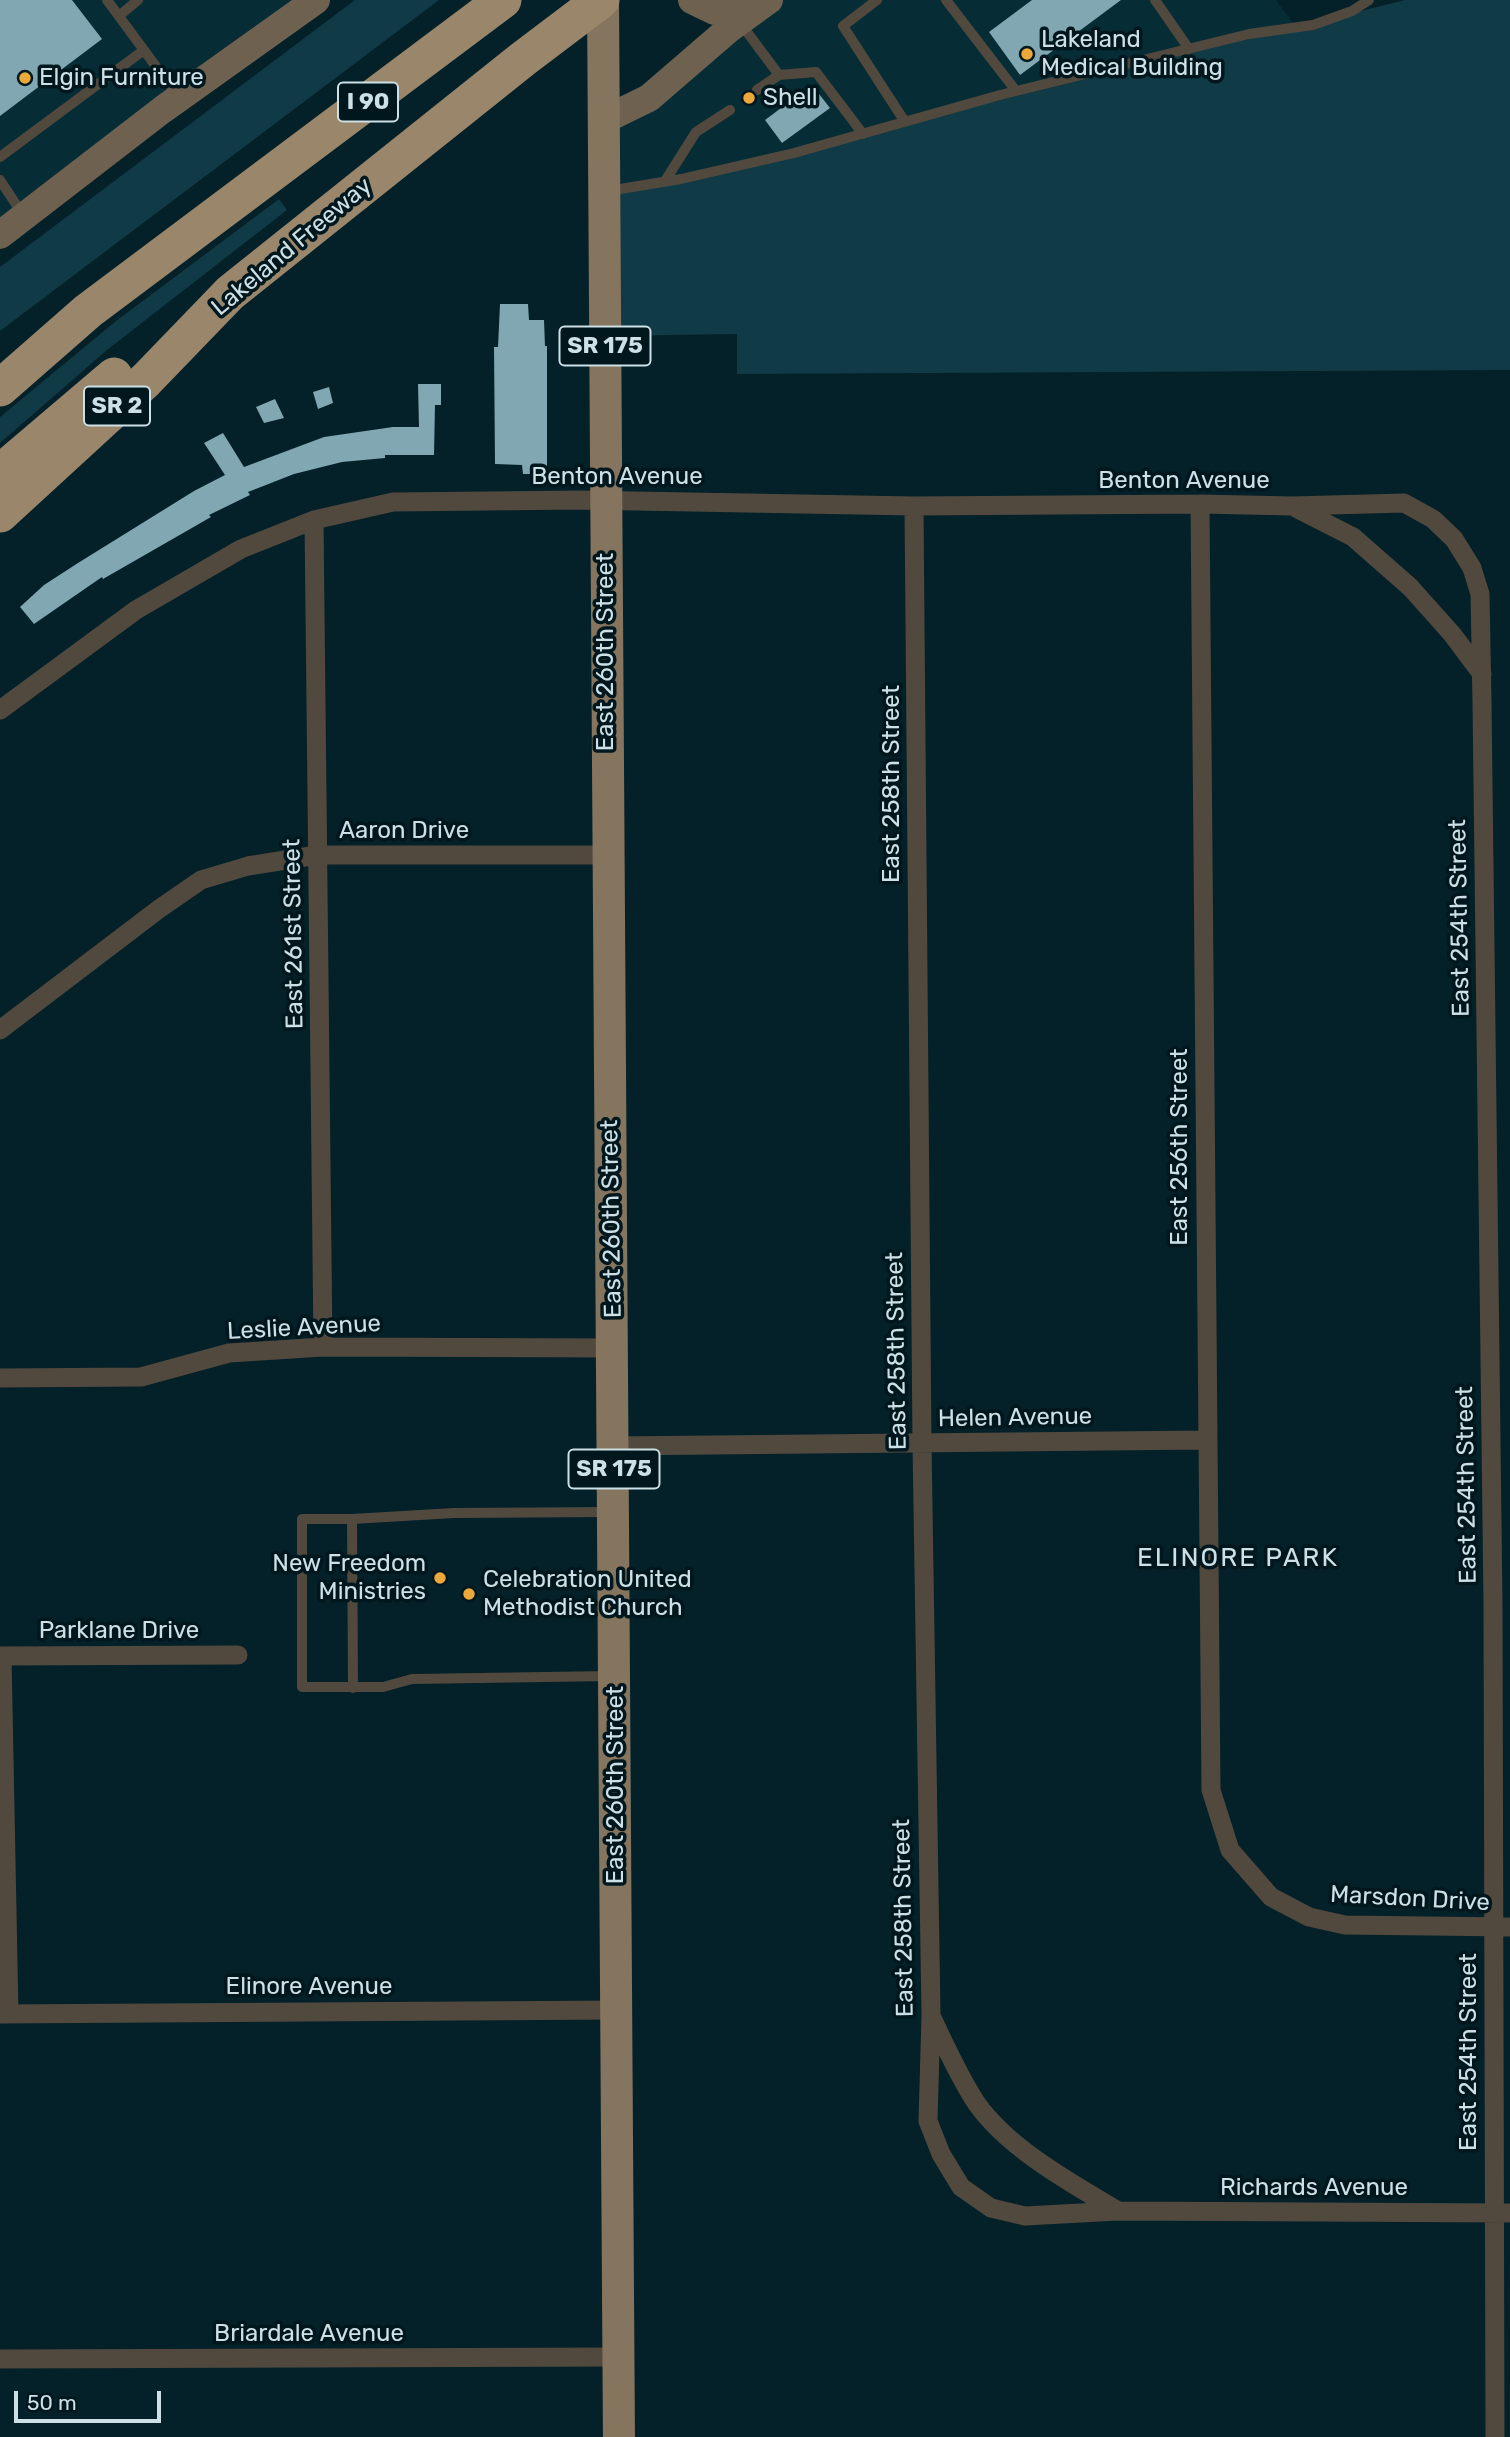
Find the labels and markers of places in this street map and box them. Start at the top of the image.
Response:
place label: Lakeland Medical Building [1041,26,1223,82]
marker: Lakeland Medical Building [1019,46,1035,62]
place label: Elgin Furniture [39,64,204,92]
marker: Elgin Furniture [17,70,33,86]
place label: Shell [763,84,818,112]
marker: Shell [741,90,757,106]
place label: New Freedom Ministries [272,1550,426,1606]
place label: Celebration United Methodist Church [483,1566,692,1622]
marker: New Freedom Ministries [432,1570,448,1586]
marker: Celebration United Methodist Church [461,1586,477,1602]

